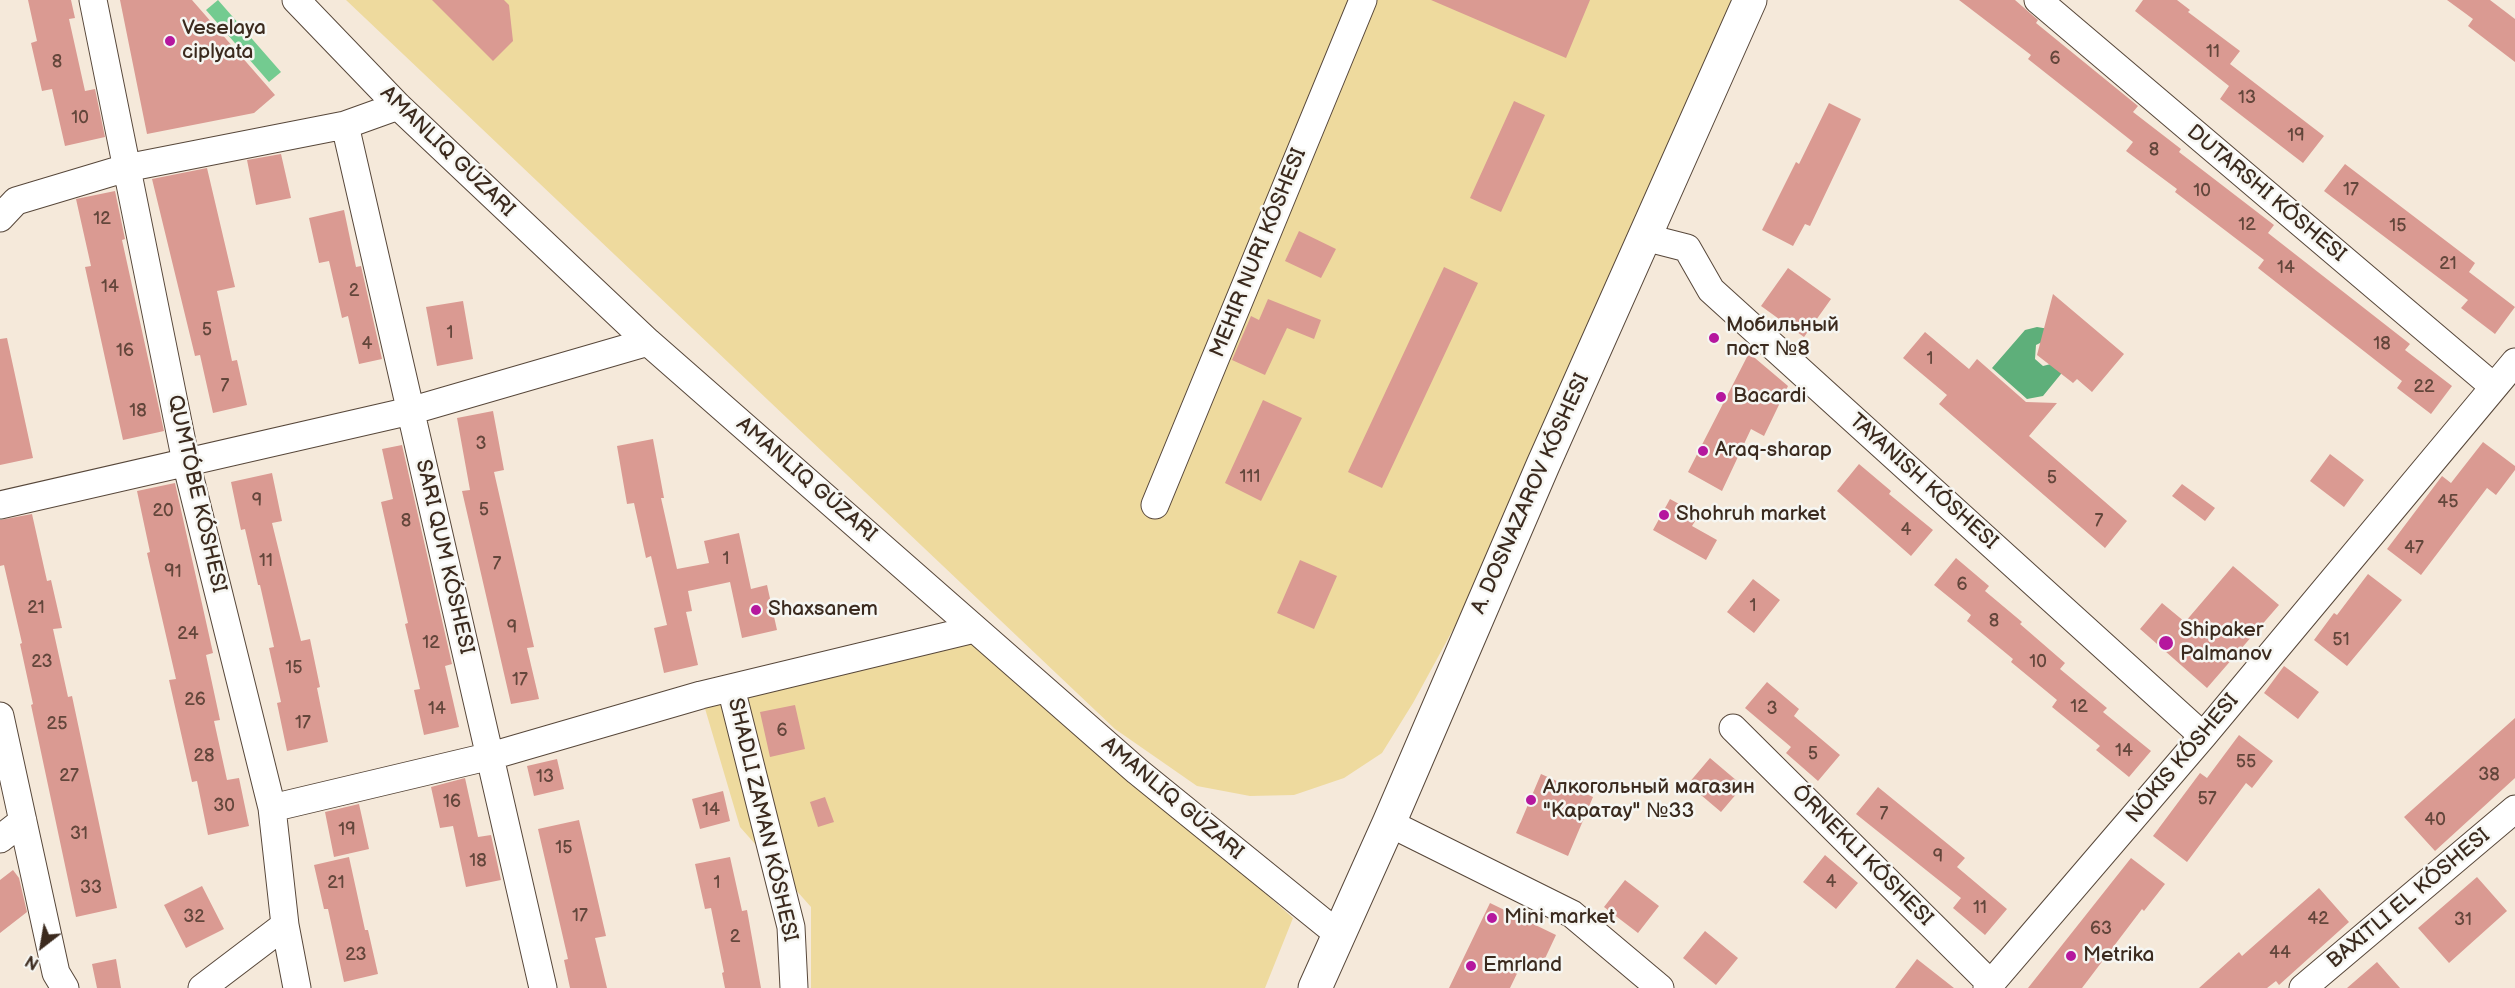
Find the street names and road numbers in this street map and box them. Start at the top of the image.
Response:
street label: AMANLIQ GÚZARI [374,81,520,223]
street label: DUTARSHI KÓSHESI [2181,120,2351,268]
street label: MEHIR NURI KÓSHESI [1205,145,1313,361]
street label: A. DOSNAZAROV KÓSHESI [1467,370,1595,618]
street label: QUMTÓBE KÓSHESI [161,393,231,595]
street label: TAYANISH KÓSHESI [1843,409,2003,555]
street label: AMANLIQ GÚZARI [731,412,881,548]
street label: SARI QUM KÓSHESI [409,457,479,657]
street label: NÓKIS KÓSHESI [2122,689,2244,829]
street label: SHADLI ZAMAN KÓSHESI [722,696,802,944]
street label: AMANLIQ GÚZARI [1096,732,1248,866]
street label: ÓRNEKLI KÓSHESI [1786,780,1938,932]
street label: BAXITLI EL KÓSHESI [2322,824,2496,974]

